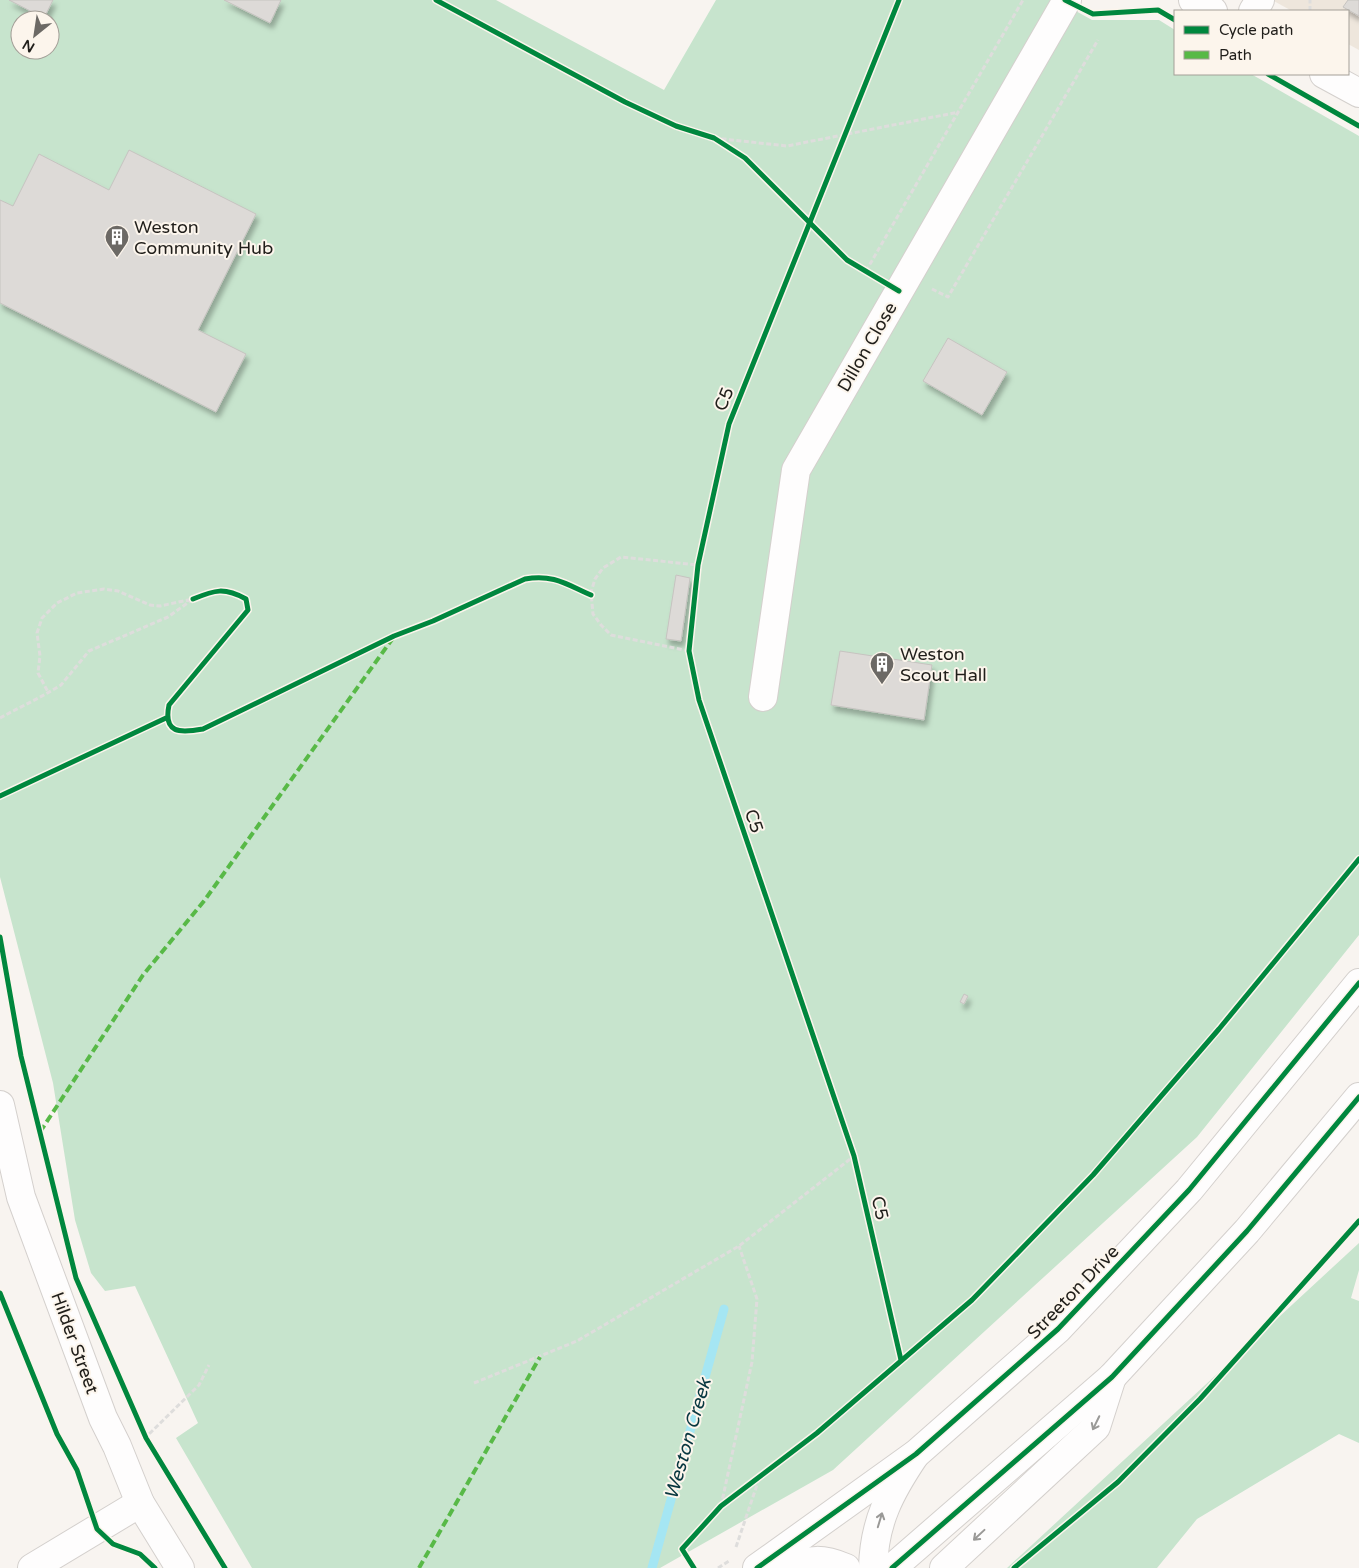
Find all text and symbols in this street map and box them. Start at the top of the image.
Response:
north arrow [10,10,60,60]
legend [1174,10,1349,75]
text: Cycle path [1219,21,1293,39]
text: N [20,36,38,56]
text: Path [1219,46,1252,64]
place label: Weston Community Hub [134,216,273,259]
building icon: Weston Community Hub [104,224,130,258]
street label: Dillon Close [832,298,902,396]
street label: C5 [709,384,739,414]
place label: Weston Scout Hall [900,643,987,686]
building icon: Weston Scout Hall [869,651,895,685]
street label: C5 [740,806,768,836]
street label: C5 [867,1194,893,1222]
street label: Streeton Drive [1023,1240,1123,1344]
street label: Hilder Street [46,1289,104,1397]
water label: Weston Creek [660,1374,716,1502]
one-way arrow [1091,1415,1101,1430]
one-way arrow [875,1512,885,1528]
one-way arrow [973,1529,986,1541]

